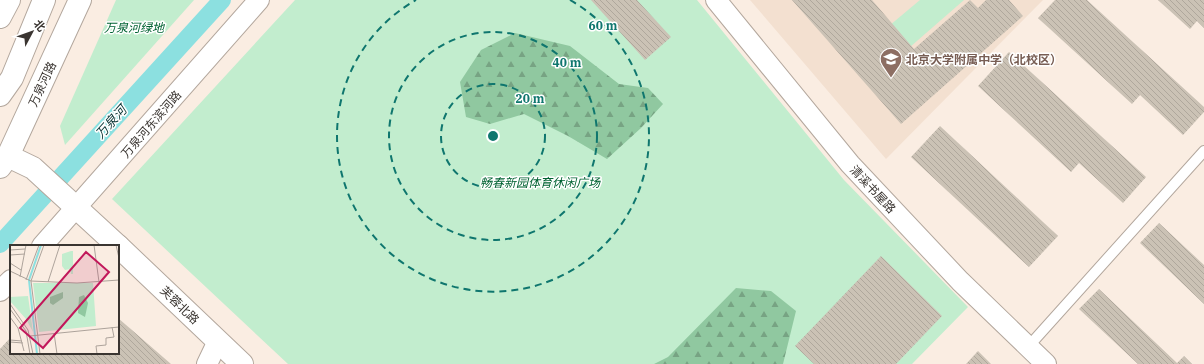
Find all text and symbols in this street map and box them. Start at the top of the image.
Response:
north arrow [12,12,52,52]
text: 北 [31,17,48,34]
text: 60 m [589,18,618,33]
park label: 万泉河绿地 [104,20,166,35]
school or university icon: 北京大学附属中学（北校区） [878,46,904,79]
place label: 北京大学附属中学（北校区） [906,52,1062,67]
text: 40 m [553,55,582,70]
street label: 万泉河路 [25,59,59,109]
street label: 万泉河东滨河路 [118,87,184,161]
text: 20 m [516,91,545,106]
water label: 万泉河 [92,100,132,142]
centre of rings [486,129,500,143]
street label: 清溪书屋路 [847,162,899,216]
park label: 畅春新园体育休闲广场 [480,175,601,190]
inset map [10,245,119,354]
street label: 芙蓉北路 [158,283,202,327]

